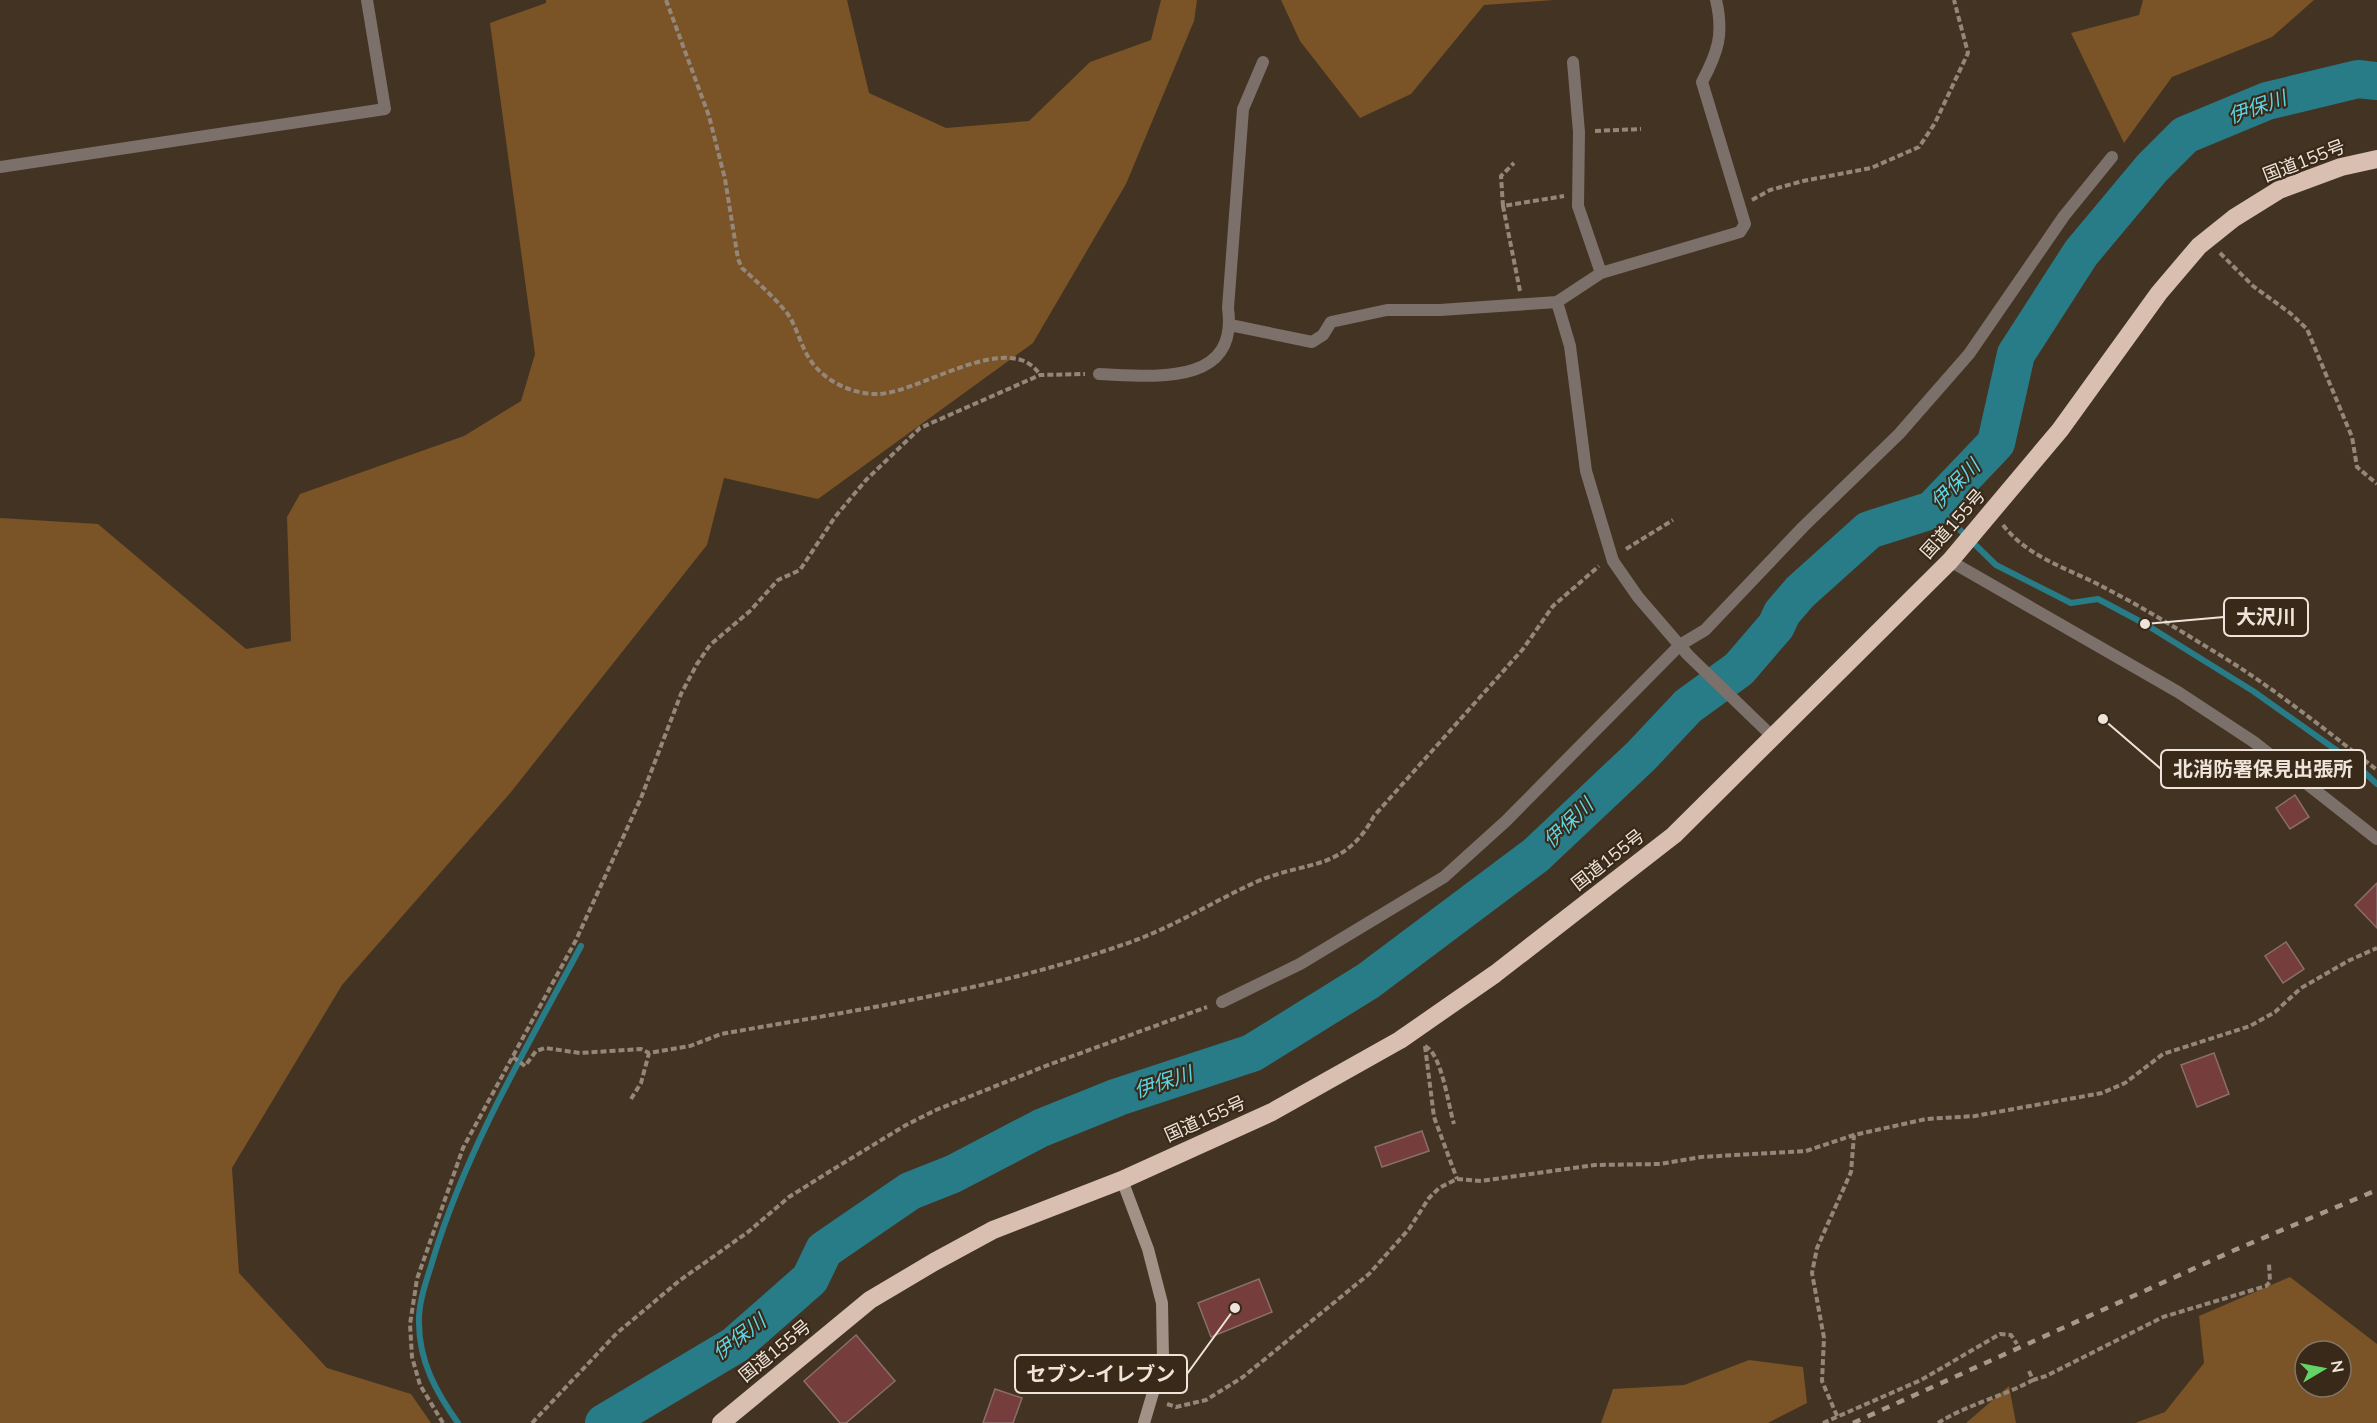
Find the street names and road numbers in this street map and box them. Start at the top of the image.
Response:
street label: 国道155号 [2259,134,2348,187]
street label: 国道155号 [1915,484,1990,563]
street label: 国道155号 [1567,824,1649,895]
street label: 国道155号 [1161,1090,1249,1147]
street label: 国道155号 [734,1314,815,1387]

